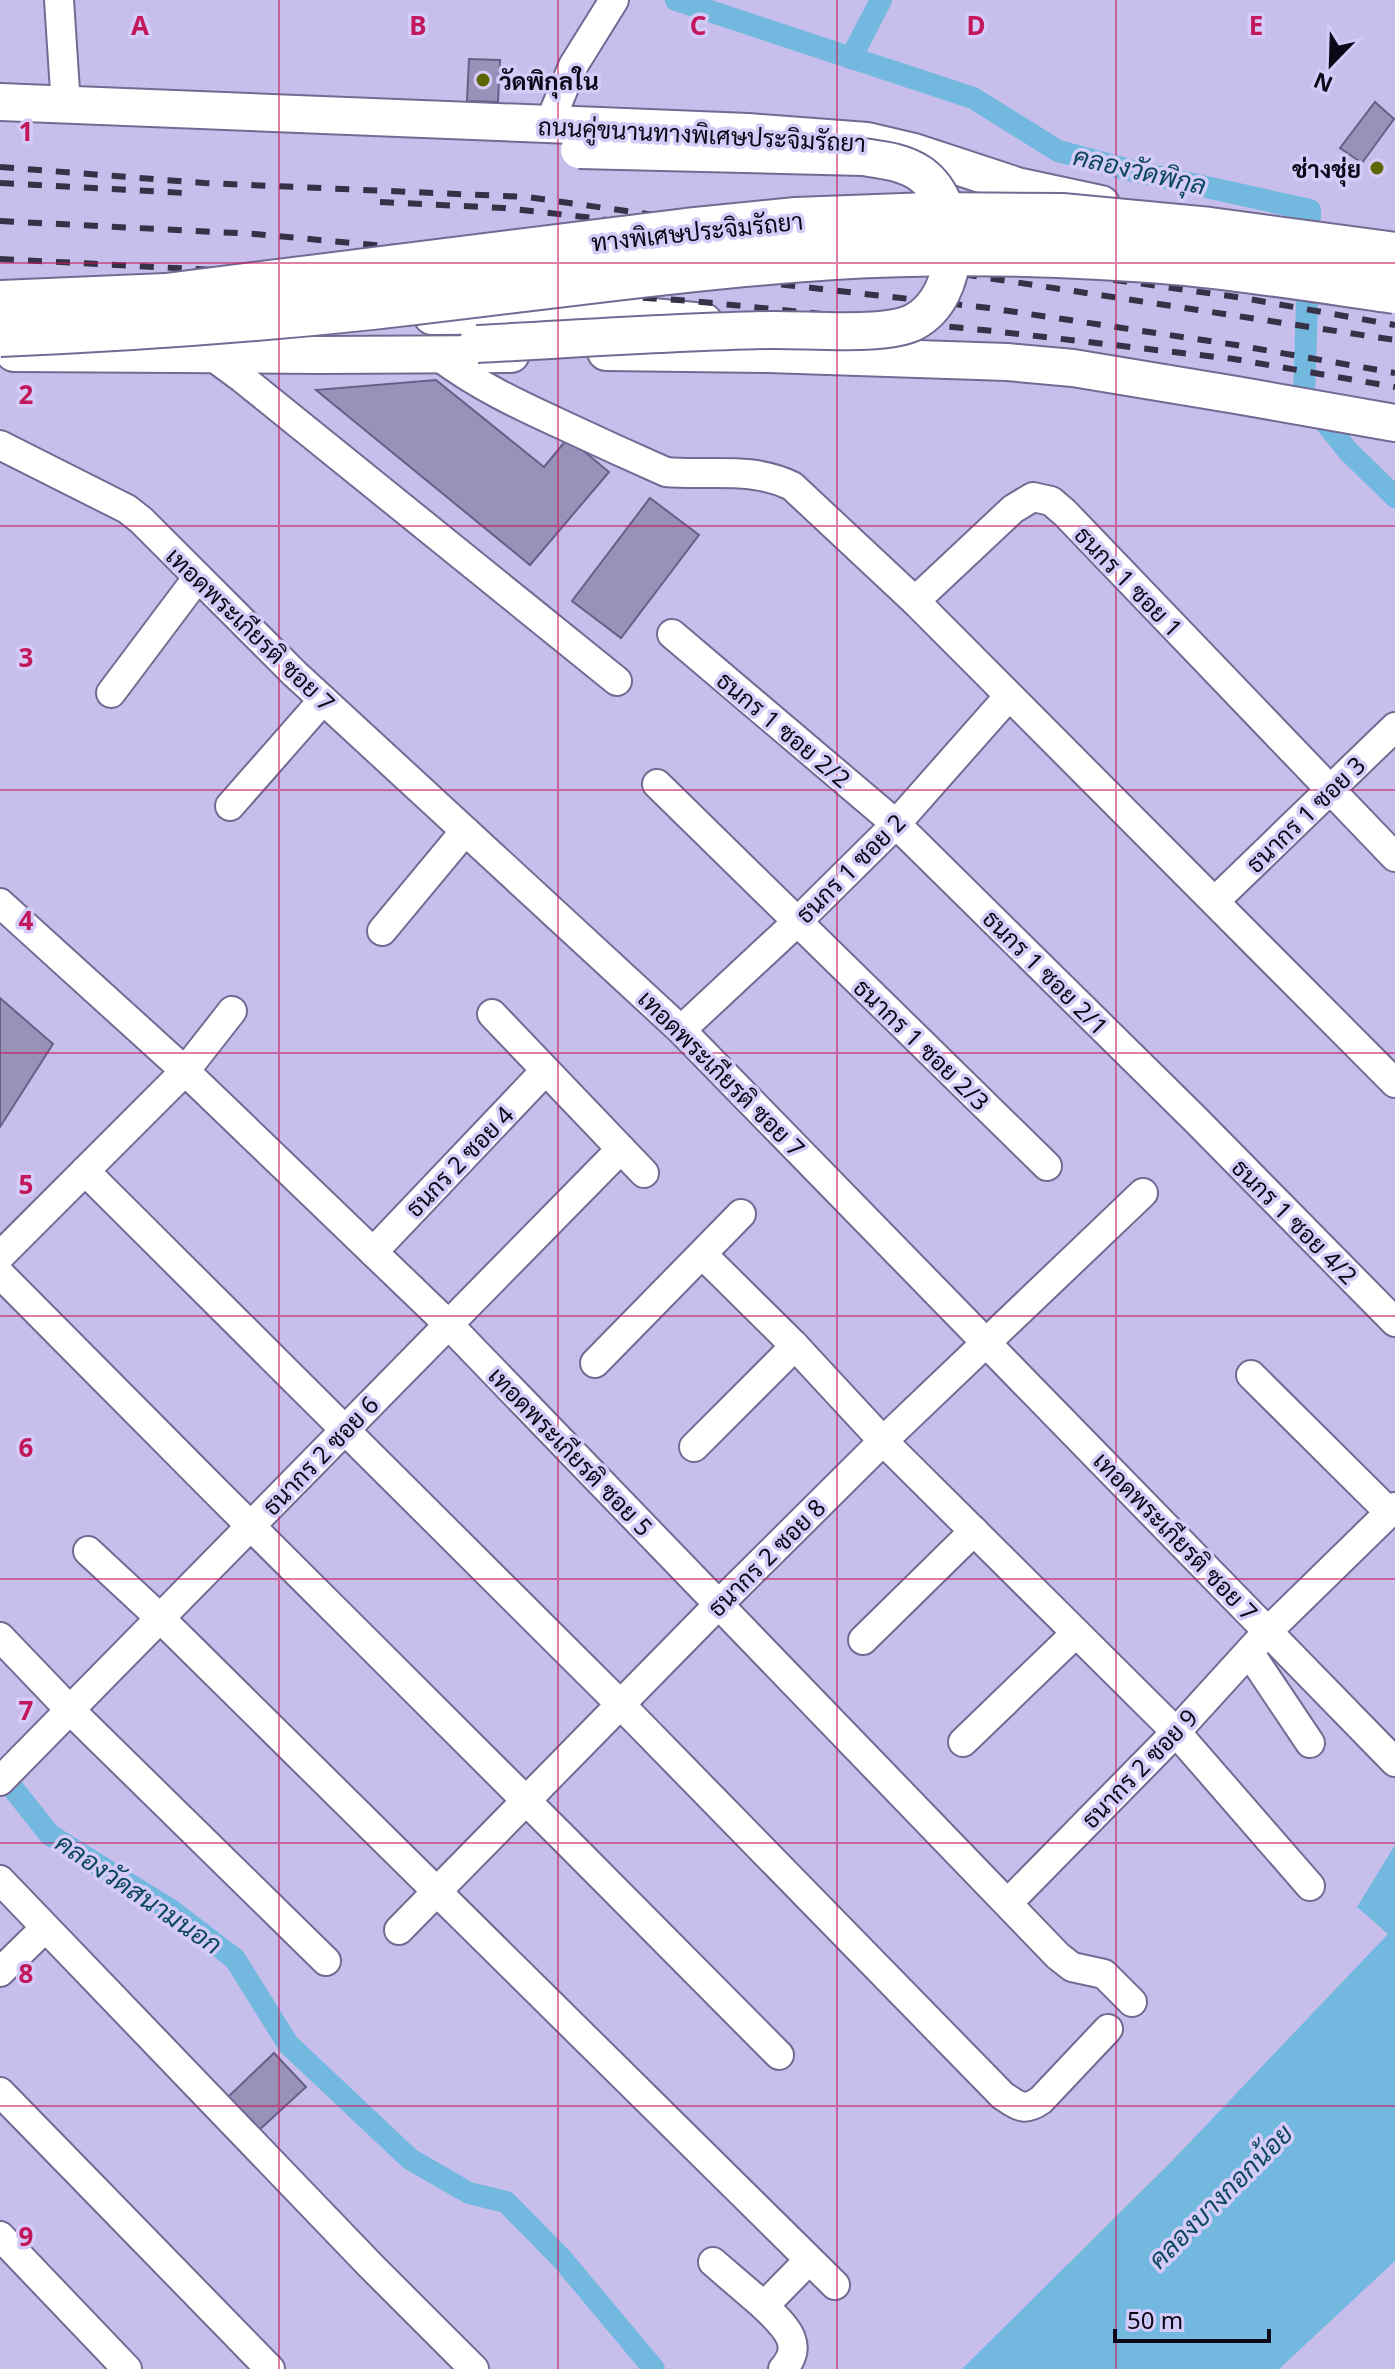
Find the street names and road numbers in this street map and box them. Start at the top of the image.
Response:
street label: ถนนคู่ขนานทางพิเศษประจิมรัถยา [537,109,867,161]
street label: ทางพิเศษประจิมรัถยา [589,203,805,259]
street label: ธนกร 1 ซอย 1 [1068,518,1190,644]
street label: เทอดพระเกียรติ ซอย 7 [159,540,343,718]
street label: ธนกร 1 ซอย 2/2 [710,663,858,795]
street label: ธนากร 1 ซอย 3 [1238,749,1372,879]
street label: ธนกร 1 ซอย 2 [788,806,912,930]
street label: ธนกร 1 ซอย 2/1 [976,902,1116,1042]
street label: ธนากร 1 ซอย 2/3 [847,971,997,1117]
street label: เทอดพระเกียรติ ซอย 7 [631,982,813,1164]
street label: ธนกร 2 ซอย 4 [398,1098,521,1224]
street label: ธนกร 1 ซอย 4/2 [1225,1151,1365,1291]
street label: เทอดพระเกียรติ ซอย 5 [482,1359,660,1543]
street label: ธนากร 2 ซอย 6 [255,1388,385,1522]
street label: เทอดพระเกียรติ ซอย 7 [1087,1444,1265,1628]
street label: ธนากร 2 ซอย 8 [700,1491,832,1623]
street label: ธนากร 2 ซอย 9 [1074,1701,1204,1835]

